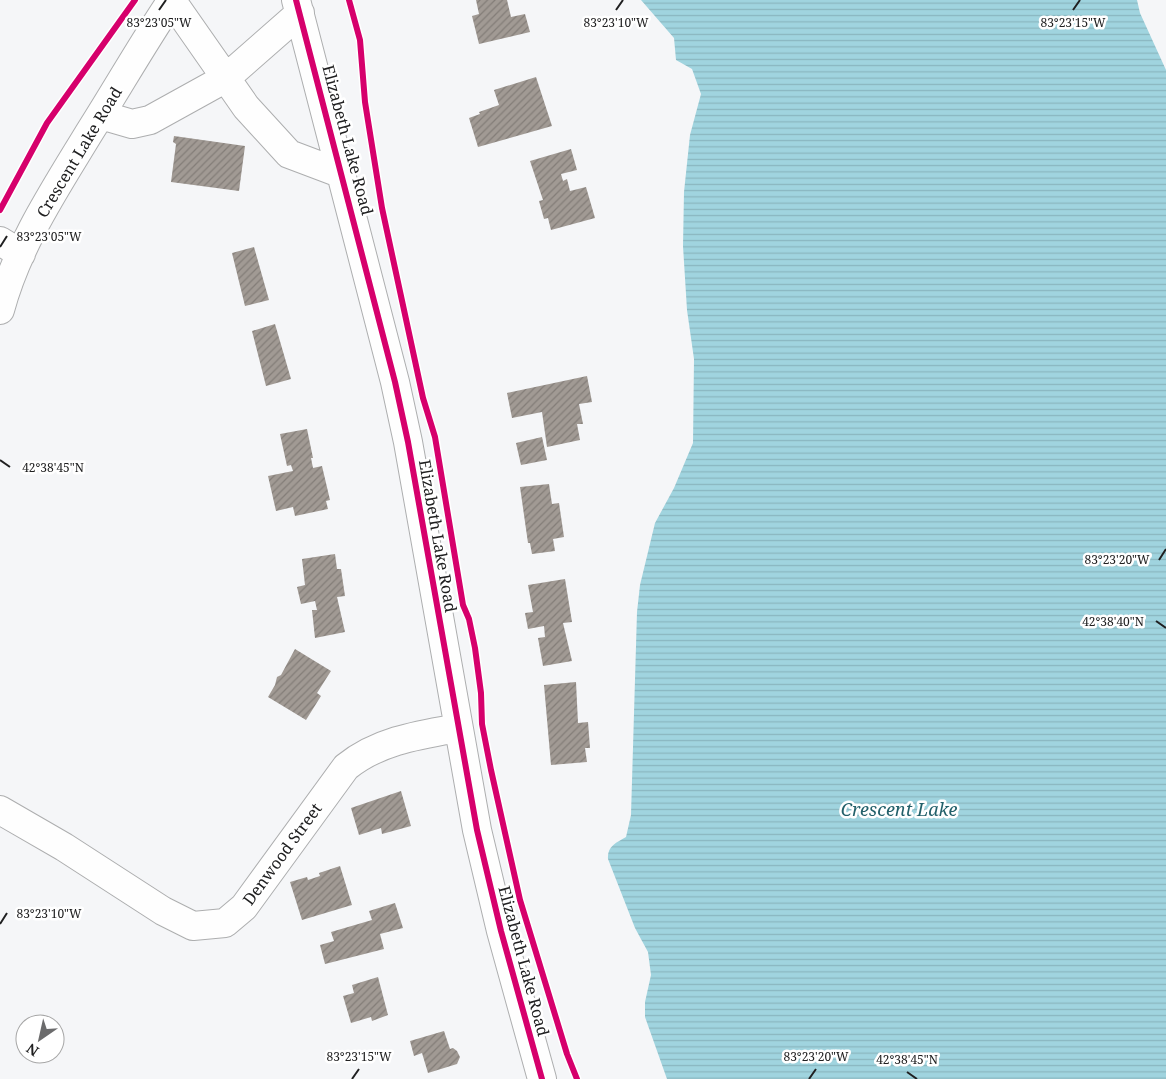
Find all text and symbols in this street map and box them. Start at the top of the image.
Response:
text: 83°23'05"W [126,14,192,31]
text: 83°23'10"W [583,14,649,31]
text: 83°23'15"W [1040,14,1106,31]
street label: Elizabeth Lake Road [317,62,379,218]
street label: Crescent Lake Road [31,82,127,222]
text: 83°23'05"W [16,228,82,245]
street label: Elizabeth Lake Road [414,458,462,614]
text: 42°38'45"N [22,459,84,476]
text: 83°23'20"W [1084,551,1150,568]
text: 42°38'40"N [1082,613,1144,630]
water label: Crescent Lake [841,797,957,821]
street label: Denwood Street [237,798,327,910]
street label: Elizabeth Lake Road [493,883,555,1039]
text: 83°23'10"W [16,905,82,922]
north arrow [15,1014,65,1064]
text: N [23,1039,42,1061]
text: 83°23'15"W [326,1048,392,1065]
text: 83°23'20"W [783,1048,849,1065]
text: 42°38'45"N [876,1051,938,1068]

